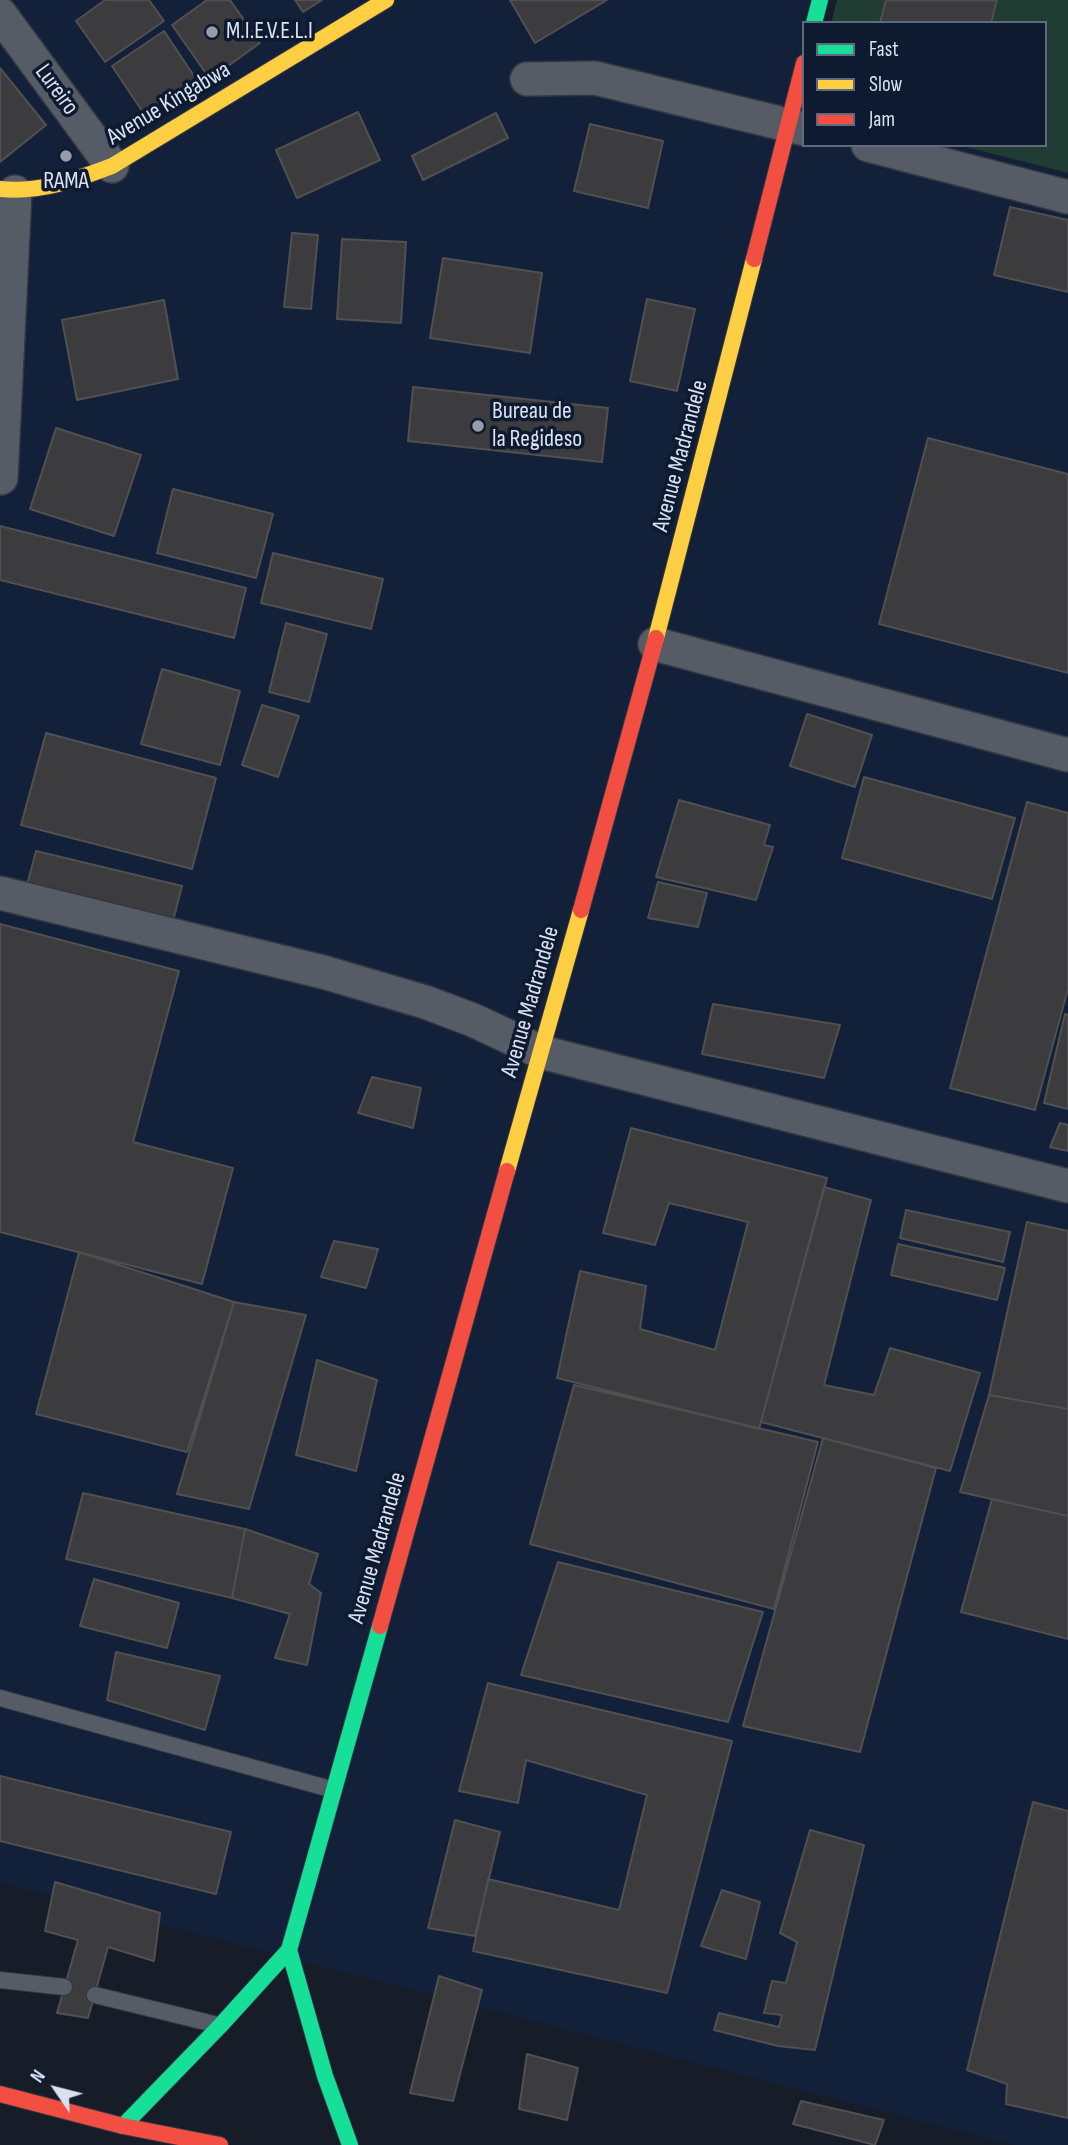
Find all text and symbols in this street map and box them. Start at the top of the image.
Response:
place label: M.I.E.V.E.L.I [226,18,313,46]
legend [802,21,1047,147]
marker: M.I.E.V.E.L.I [204,24,220,40]
text: Fast [869,37,899,62]
street label: Avenue Kingabwa [102,56,236,152]
street label: Lureiro [28,59,84,121]
text: Slow [869,72,902,97]
text: Jam [869,107,895,132]
marker: RAMA [58,148,74,164]
place label: RAMA [43,168,89,196]
street label: Avenue Madrandele [647,377,715,535]
place label: Bureau de la Regideso [492,398,582,454]
marker: Bureau de la Regideso [470,418,486,434]
street label: Avenue Madrandele [496,923,566,1081]
street label: Avenue Madrandele [343,1469,413,1627]
north arrow [21,2054,91,2124]
text: N [26,2066,51,2087]

